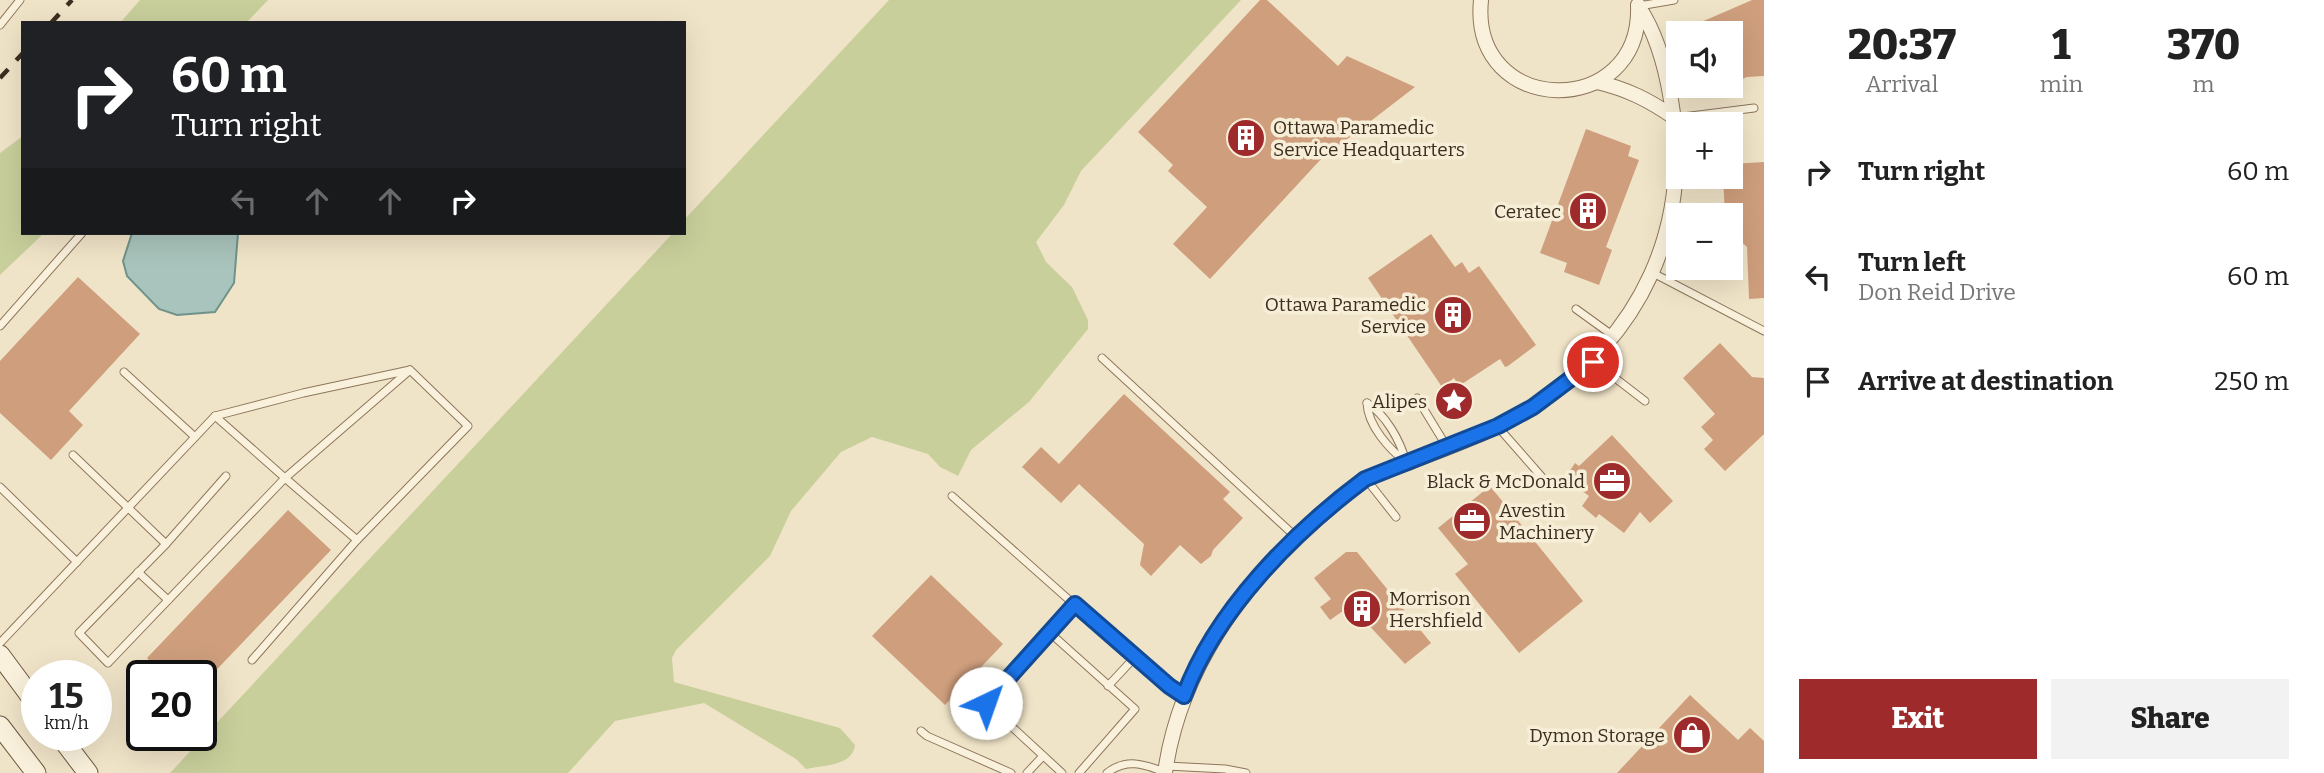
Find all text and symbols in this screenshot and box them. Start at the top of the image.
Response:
text: 20:37 [1848,20,1956,70]
text: 1 [2052,20,2071,70]
text: 370 [2167,20,2240,70]
map controls [1666,21,1743,280]
button: sound [1666,21,1743,98]
text: 60 m [171,46,287,105]
icon: right [56,49,147,140]
text: Arrival [1865,70,1938,98]
text: min [2040,70,2083,98]
text: m [2193,70,2215,98]
text: Turn right [171,106,322,144]
button: + [1666,112,1743,189]
place label: Ottawa Paramedic Service Headquarters [1273,116,1465,161]
building icon: Ottawa Paramedic Service Headquarters [1225,117,1267,159]
icon: right [1799,153,1837,191]
text: Turn right [1858,156,1985,187]
text: 60 m [2227,156,2289,187]
icon: left [225,182,263,220]
icon: ahead [298,182,336,220]
icon: ahead [371,182,409,220]
icon: right [444,182,482,220]
building icon: Ceratec [1567,190,1609,232]
place label: Ceratec [1494,200,1561,223]
button: − [1666,203,1743,280]
text: Turn left [1858,247,1966,278]
icon: left [1799,258,1837,296]
text: 60 m [2227,261,2289,292]
text: Don Reid Drive [1858,278,2016,306]
place label: Ottawa Paramedic Service [1265,293,1426,338]
building icon: Ottawa Paramedic Service [1432,294,1474,336]
pin [1563,332,1623,392]
icon: arrive [1574,343,1612,381]
icon: arrive [1799,363,1837,401]
text: Arrive at destination [1858,366,2113,397]
text: 250 m [2214,366,2289,397]
place icon: Alipes [1433,380,1475,422]
place label: Alipes [1372,390,1427,413]
office icon: Black & McDonald [1591,460,1633,502]
place label: Black & McDonald [1427,470,1585,493]
place label: Avestin Machinery [1499,499,1595,544]
office icon: Avestin Machinery [1451,500,1493,542]
place label: Morrison Hershfield [1389,587,1483,632]
building icon: Morrison Hershfield [1341,588,1383,630]
speed limit sign: 20 [126,660,217,751]
position arrow [949,666,1023,740]
text: 15 [49,675,84,717]
button: Exit [1799,679,2037,759]
button: Share [2051,679,2289,759]
text: km/h [44,712,89,734]
shop icon: Dymon Storage [1671,714,1713,756]
place label: Dymon Storage [1529,724,1665,747]

